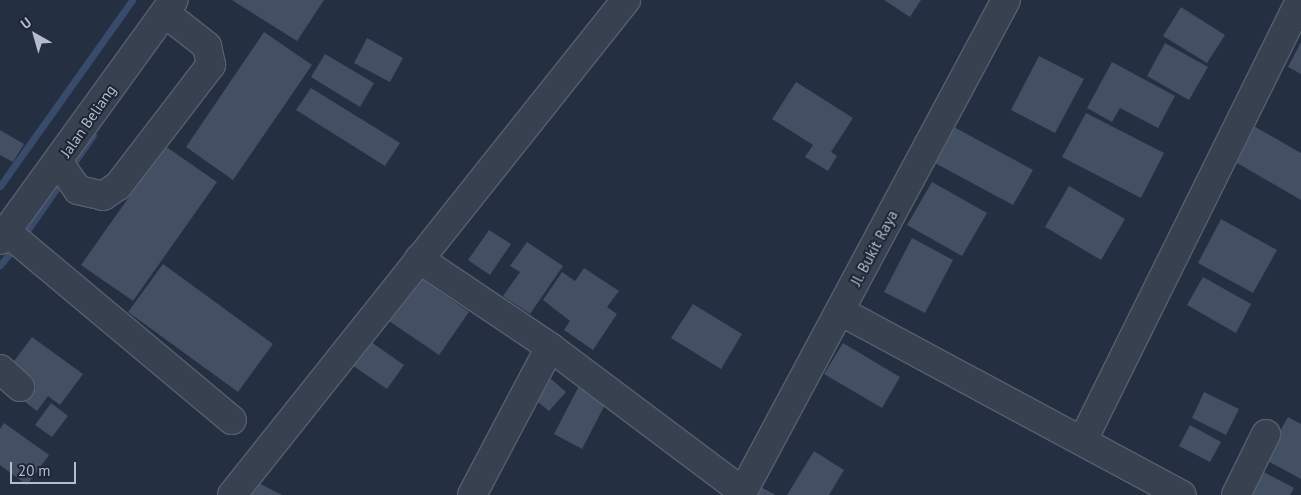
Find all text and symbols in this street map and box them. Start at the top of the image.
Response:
north arrow [10,10,60,60]
text: U [17,13,35,33]
street label: Jalan Beliang [56,81,120,161]
street label: Jl. Bukit Raya [846,207,902,289]
scale bar [12,452,79,484]
text: 20 m [18,461,51,480]

